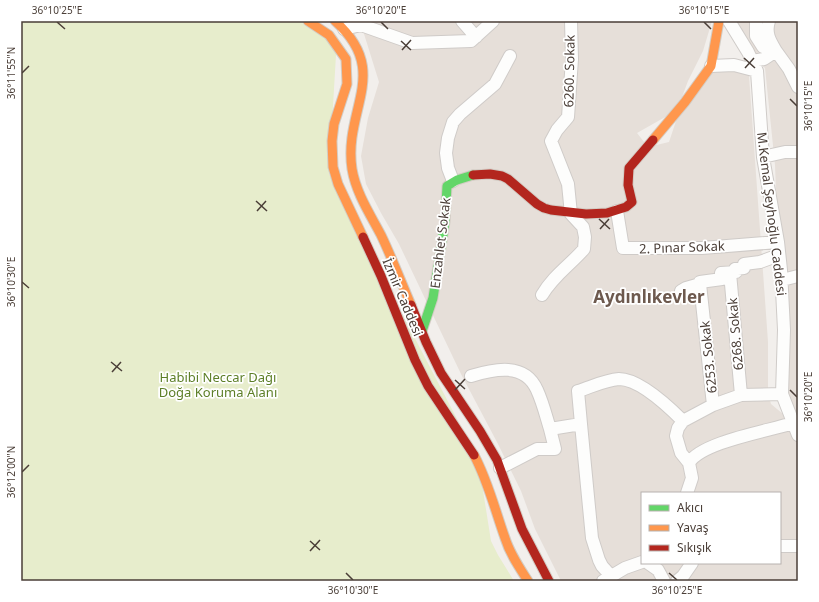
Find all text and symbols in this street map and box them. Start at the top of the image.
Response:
text: 36°10'25"E [32,3,82,17]
text: 36°10'20"E [356,3,406,17]
text: 36°10'15"E [679,3,729,17]
street label: 6260. Sokak [559,34,579,108]
text: 36°11'55"N [4,47,18,99]
text: 36°10'15"E [801,81,815,131]
street label: M.Kemal Şeyhoğlu Caddesi [753,131,791,297]
street label: Enzahlet Sokak [425,196,455,290]
street label: 2. Pınar Sokak [639,237,725,257]
street label: İzmir Caddesi [378,255,428,339]
text: 36°10'30"E [4,257,18,307]
district label: Aydınlıkevler [593,285,705,308]
street label: 6268. Sokak [723,297,747,371]
street label: 6253. Sokak [695,320,721,394]
park label: Habibi Neccar Dağı Doğa Koruma Alanı [159,368,277,401]
text: 36°10'20"E [801,372,815,422]
text: 36°12'00"N [4,446,18,498]
legend [641,492,781,564]
text: Akıcı [677,499,703,516]
text: Yavaş [677,519,709,536]
text: Sıkışık [677,539,712,556]
text: 36°10'30"E [328,583,378,597]
text: 36°10'25"E [652,583,702,597]

